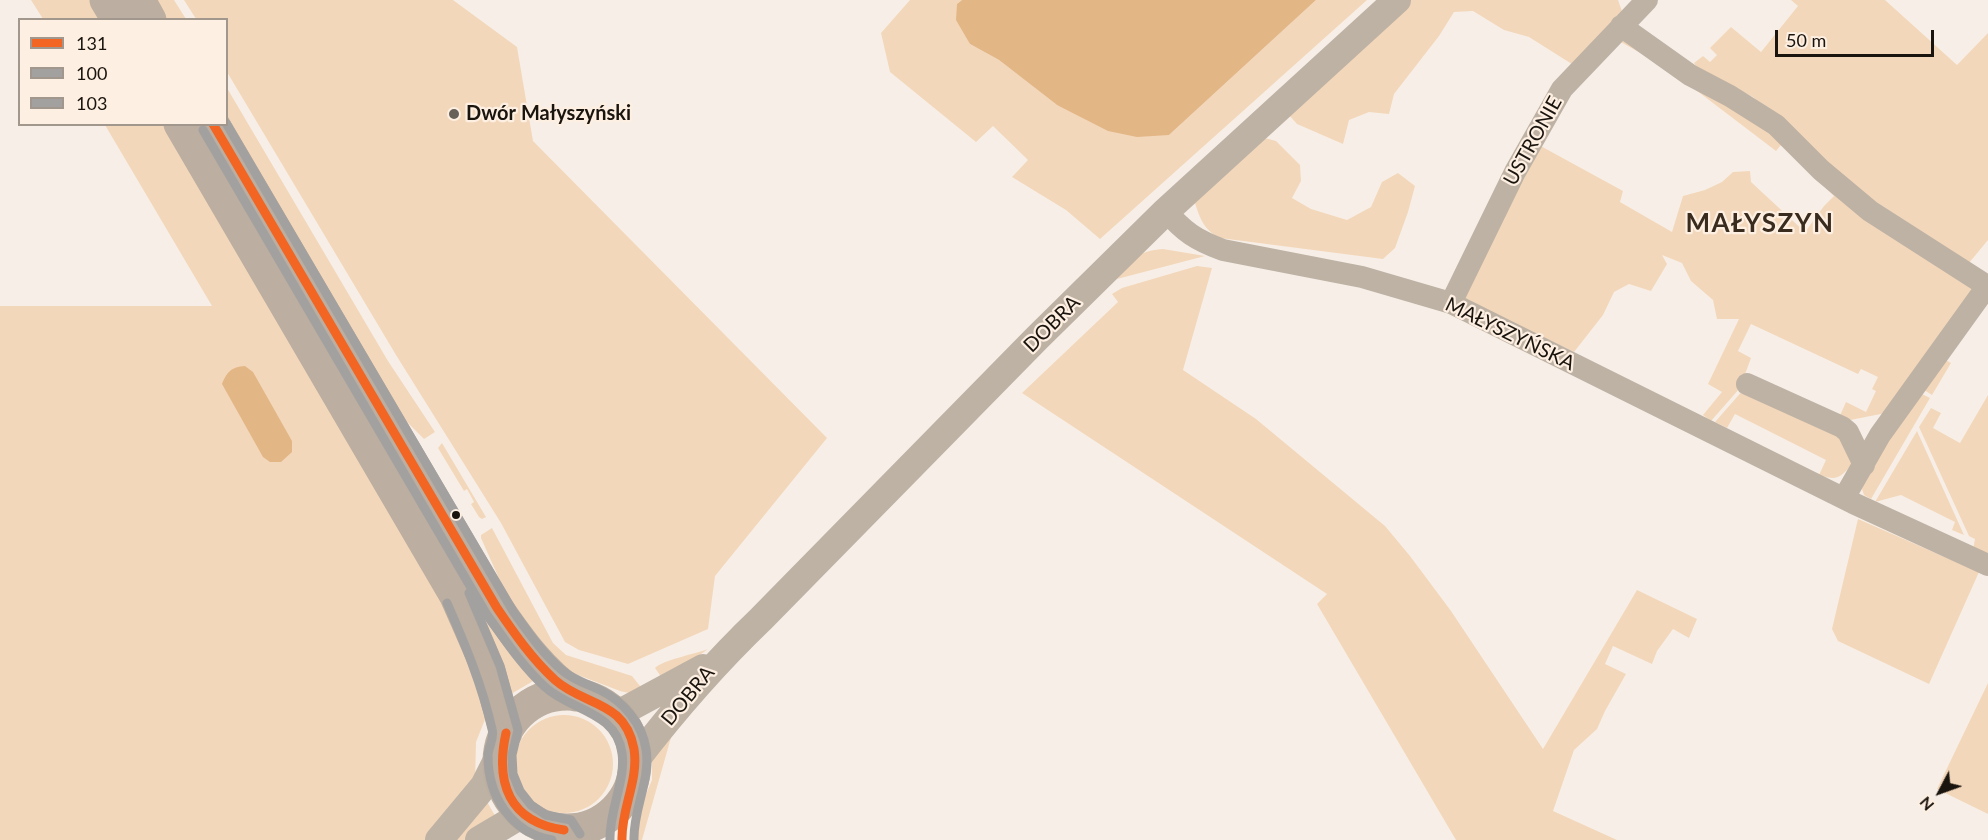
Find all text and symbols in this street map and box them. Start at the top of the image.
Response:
legend [18,18,228,126]
scale bar [1778,18,1937,56]
text: 50 m [1786,29,1826,51]
text: 131 [76,32,107,54]
text: 100 [76,62,107,84]
text: 103 [76,92,107,114]
street label: USTRONIE [1499,92,1567,190]
place label: Dwór Małyszyński [466,102,631,126]
marker: Dwór Małyszyński [447,107,461,121]
district label: MAŁYSZYN [1685,208,1835,240]
street label: DOBRA [1019,291,1085,357]
street label: MAŁYSZYŃSKA [1441,292,1579,376]
unlabelled marker [450,509,462,521]
street label: DOBRA [656,661,720,731]
north arrow [1910,762,1970,822]
text: N [1915,793,1937,815]

